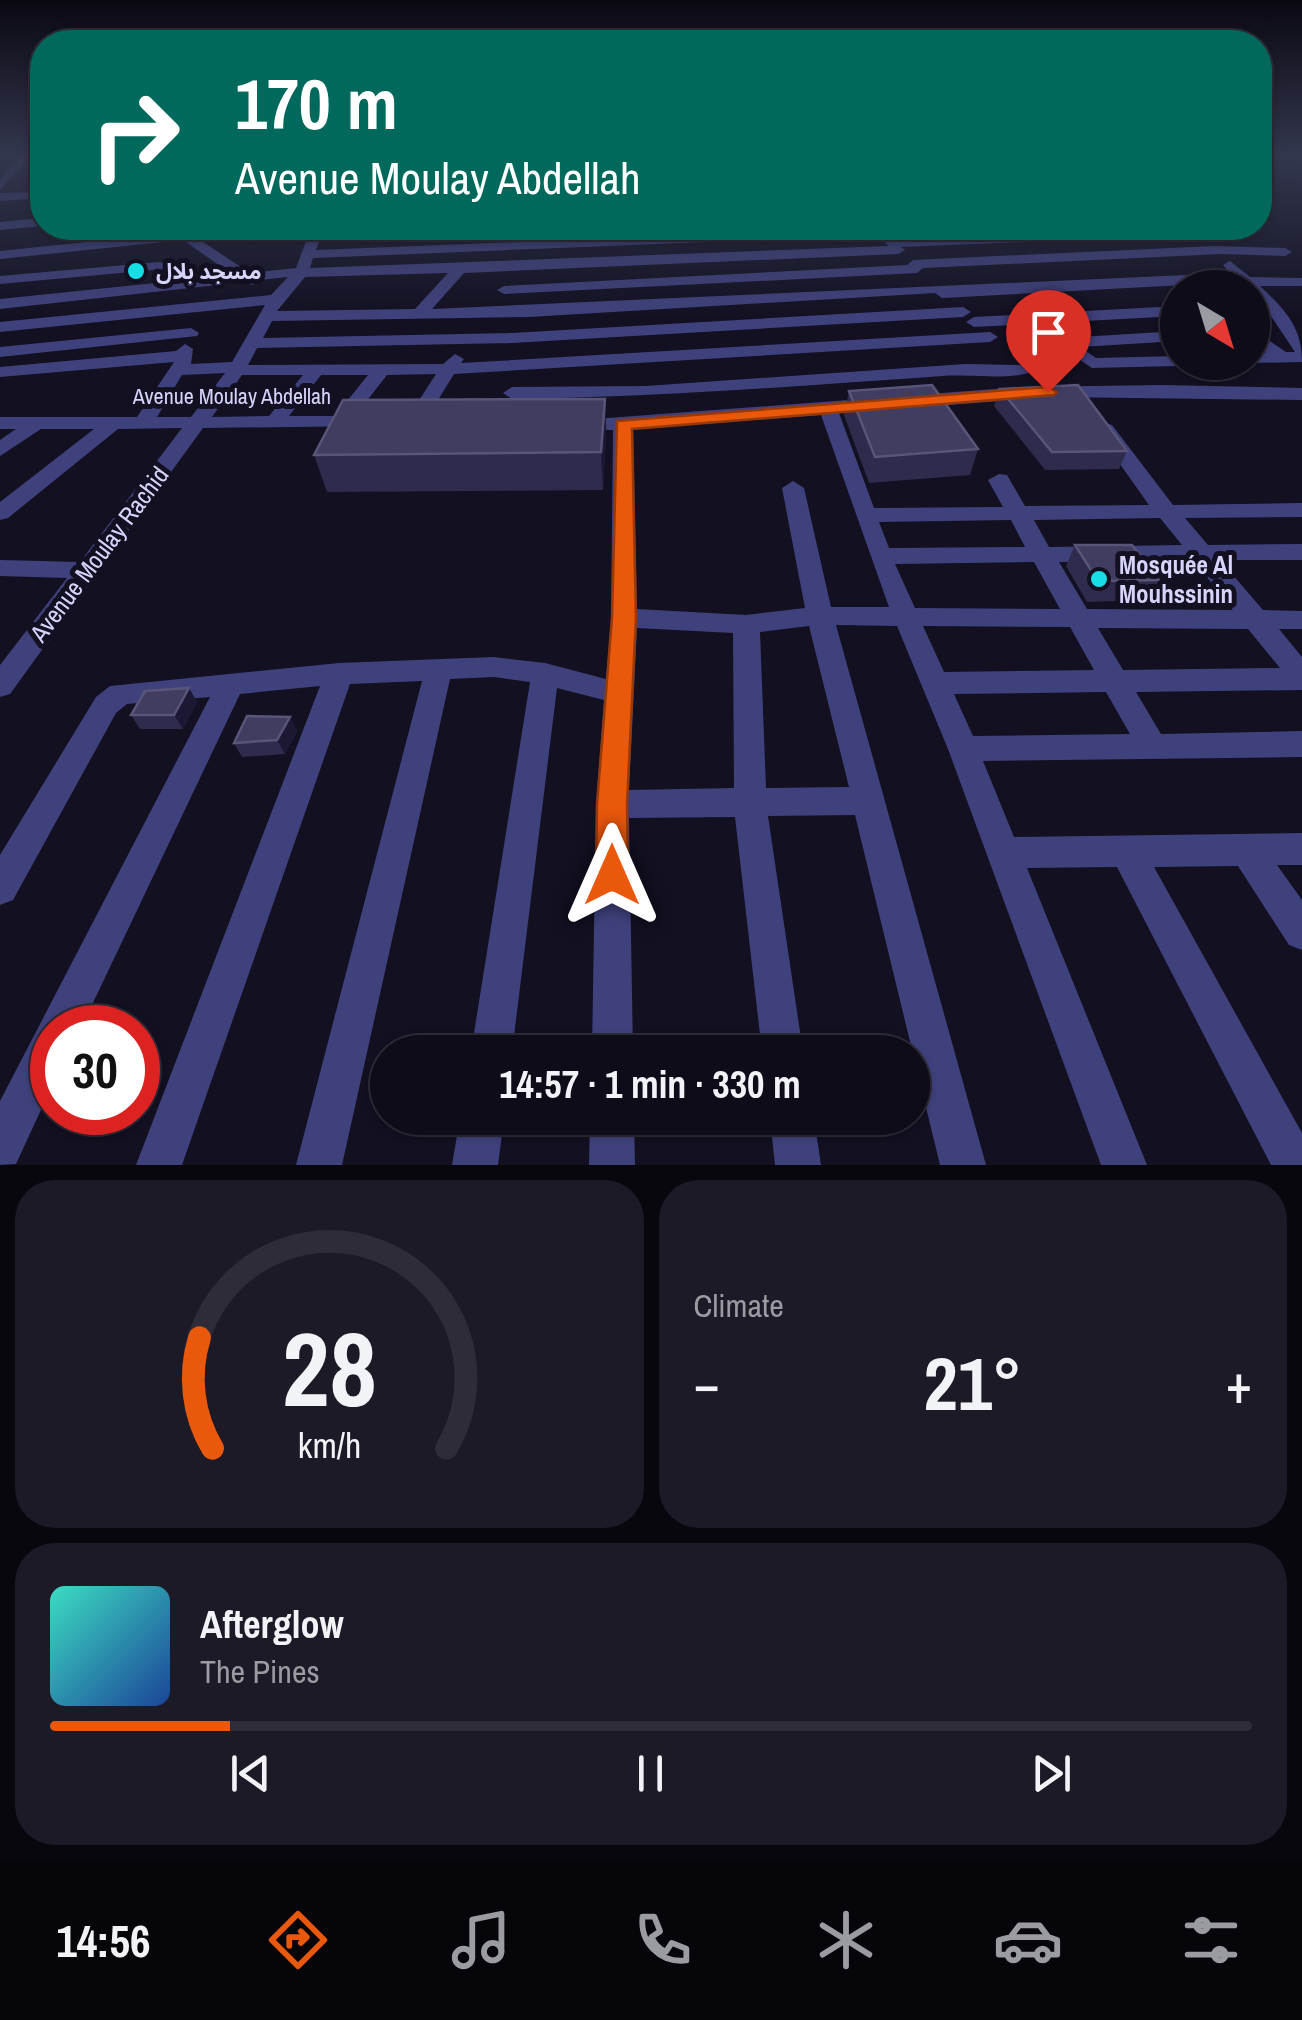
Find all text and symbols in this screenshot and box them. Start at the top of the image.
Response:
text: 170 m [235,57,398,151]
icon: right [70,70,200,200]
text: Avenue Moulay Abdellah [235,147,641,208]
place label: مسجد بلال [156,256,261,286]
marker: مسجد بلال [125,260,147,282]
north arrow [1160,270,1270,380]
map controls [1160,270,1270,380]
pin [1006,290,1091,393]
icon: arrive [1021,305,1076,360]
street label: Avenue Moulay Abdellah [132,381,331,411]
street label: Avenue Moulay Rachid [21,459,176,650]
place label: Mosquée Al Mouhssinin [1119,548,1233,611]
marker: Mosquée Al Mouhssinin [1088,568,1110,590]
position arrow [560,823,664,927]
speed limit sign: 30 [30,1005,160,1135]
text: 14:57 · 1 min · 330 m [499,1059,801,1110]
text: Climate [694,1284,784,1327]
text: 28 [282,1298,377,1438]
text: 21° [924,1332,1022,1433]
text: − [694,1346,720,1420]
text: + [1226,1346,1252,1420]
text: km/h [297,1421,361,1469]
text: Afterglow [200,1599,344,1650]
text: The Pines [200,1650,320,1693]
icon: previous [223,1746,278,1801]
icon: pause [623,1746,678,1801]
icon: next [1024,1746,1079,1801]
icon: directions [263,1905,333,1975]
icon: music [446,1905,516,1975]
icon: phone [628,1905,698,1975]
icon: climate [811,1905,881,1975]
icon: car [993,1905,1063,1975]
icon: filters [1176,1905,1246,1975]
text: 14:56 [56,1910,151,1971]

